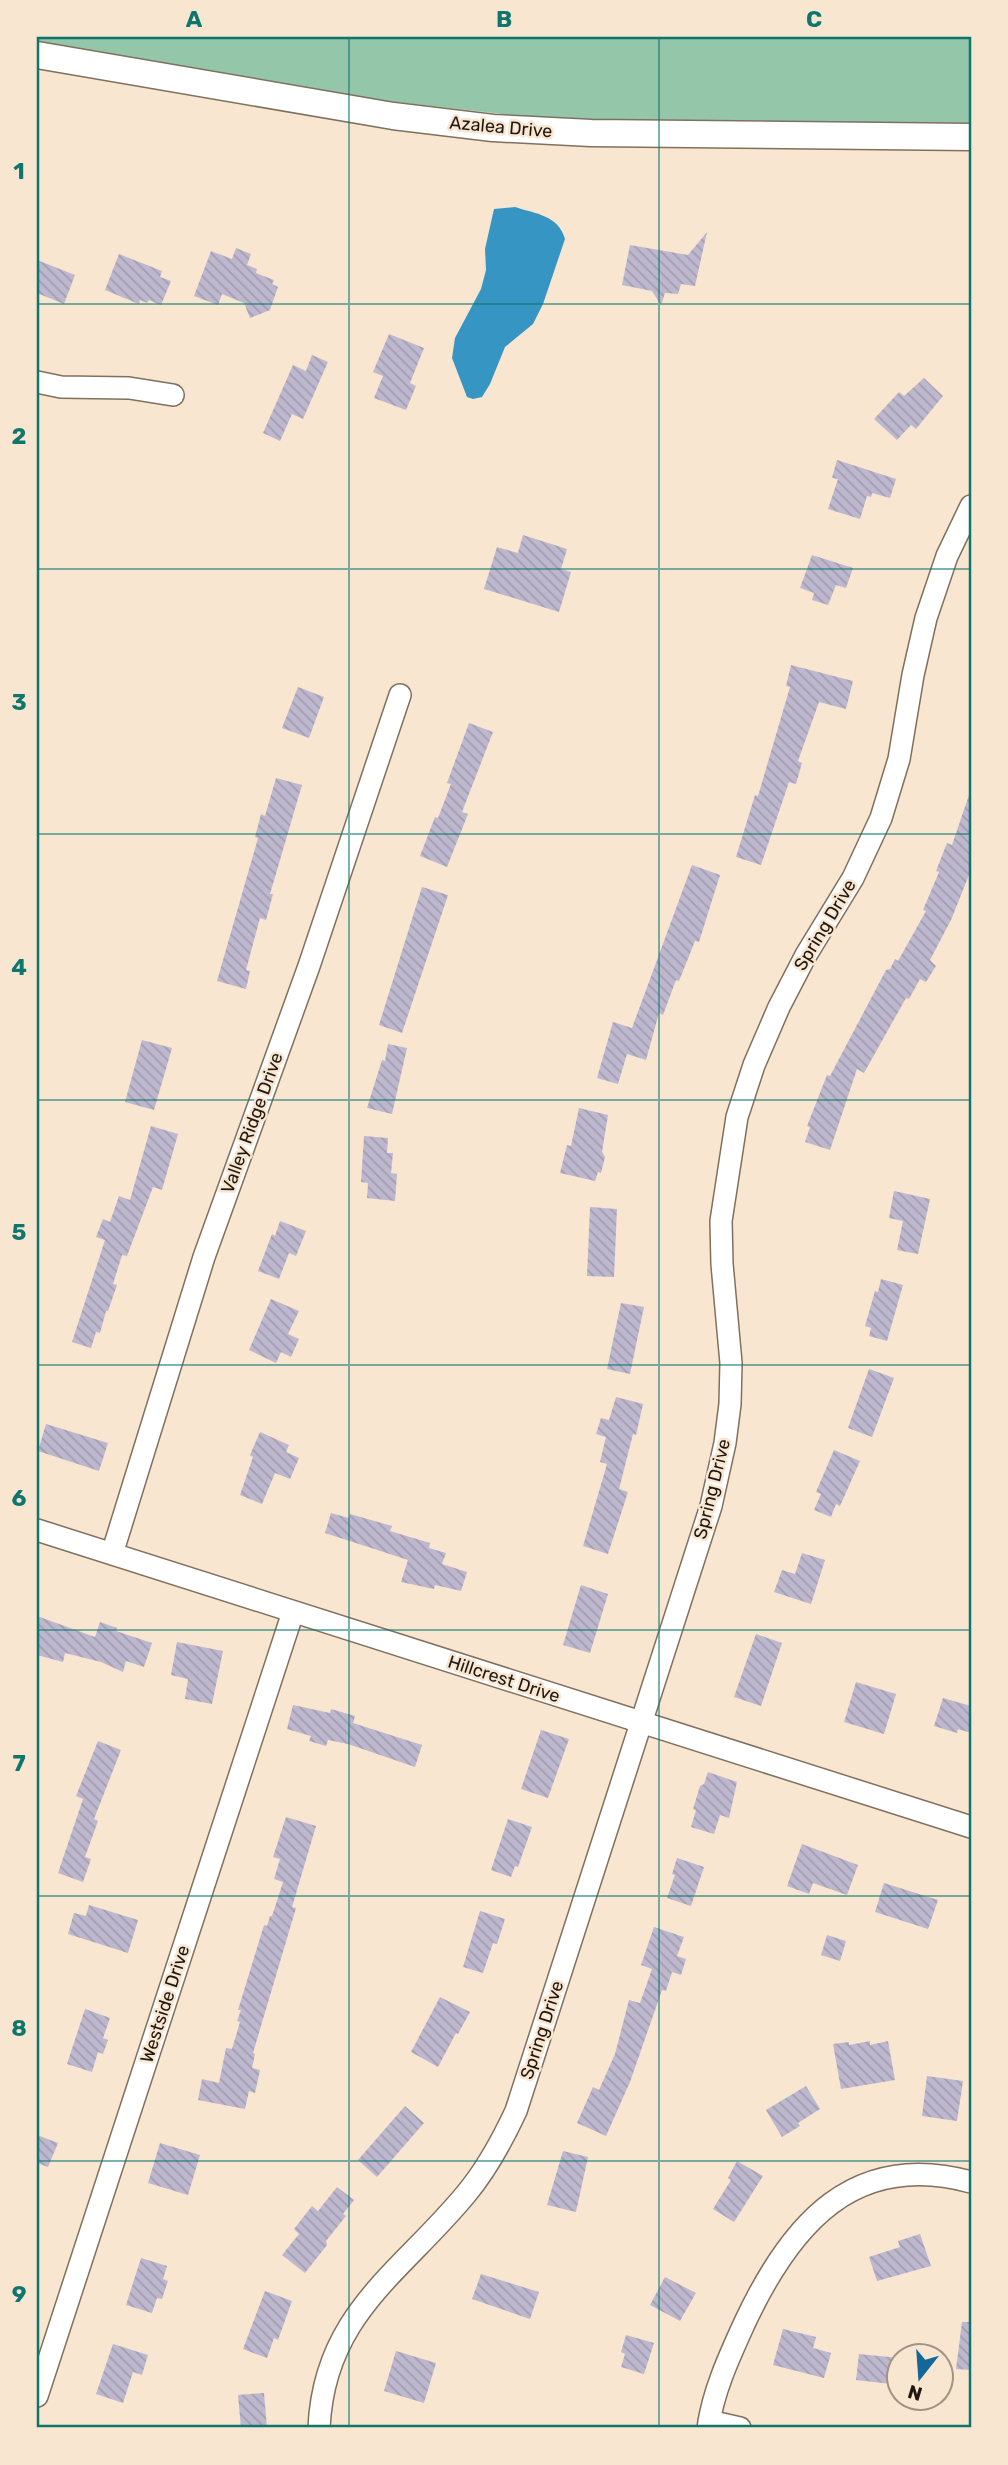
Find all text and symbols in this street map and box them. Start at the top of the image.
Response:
text: A [186,5,203,33]
text: B [496,5,512,33]
text: C [806,5,822,33]
street label: Azalea Drive [449,112,553,142]
text: 1 [13,157,25,185]
text: 2 [12,422,26,450]
text: 3 [11,688,27,716]
street label: Spring Drive [789,875,861,975]
text: 4 [11,953,27,981]
street label: Valley Ridge Drive [216,1049,288,1197]
text: 5 [12,1218,27,1246]
street label: Spring Drive [689,1437,735,1541]
text: 6 [12,1484,27,1512]
street label: Hillcrest Drive [445,1651,563,1707]
text: 7 [12,1749,26,1777]
street label: Westside Drive [136,1942,194,2066]
street label: Spring Drive [516,1978,568,2082]
text: 8 [11,2014,27,2042]
text: 9 [12,2280,26,2308]
north arrow [886,2342,956,2412]
text: N [905,2380,925,2406]

